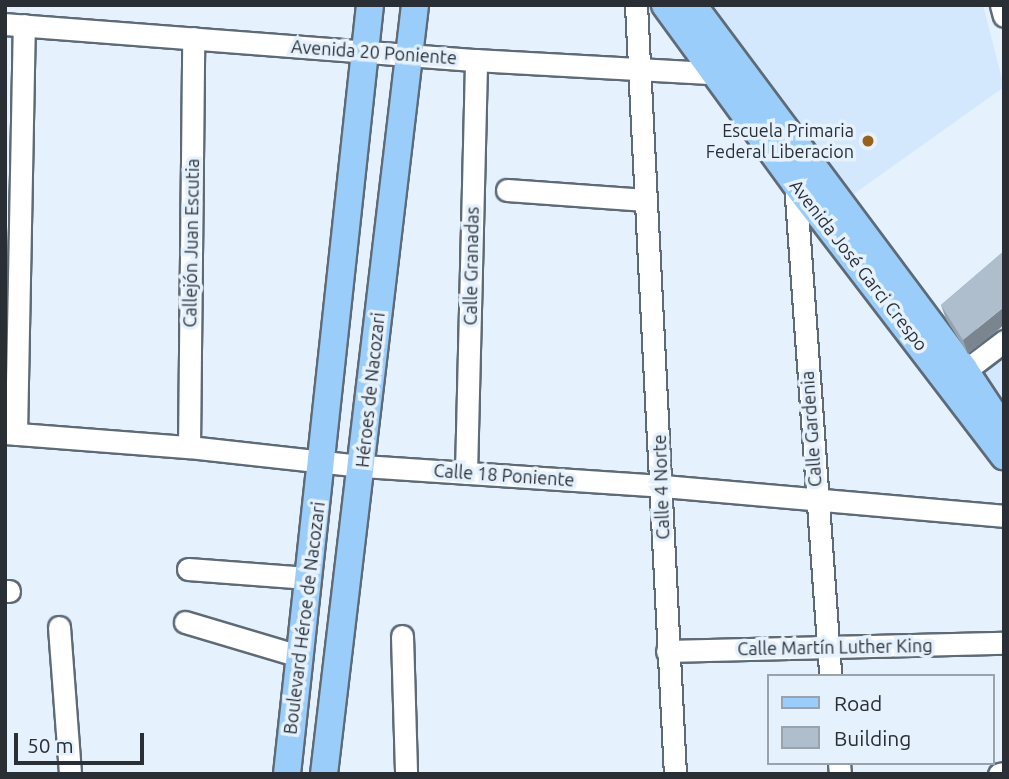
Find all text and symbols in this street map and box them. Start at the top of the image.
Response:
street label: Avenida 20 Poniente [290,35,458,69]
place label: Escuela Primaria Federal Liberacion [706,120,854,162]
marker: Escuela Primaria Federal Liberacion [860,133,876,149]
street label: Callejón Juan Escutia [179,158,203,328]
street label: Avenida José Garci Crespo [785,175,933,355]
street label: Calle Granadas [459,206,483,326]
street label: Héroes de Nacozari [351,311,389,469]
street label: Calle Gardenia [796,370,826,488]
street label: Calle 4 Norte [648,434,674,540]
street label: Calle 18 Poniente [433,459,575,491]
street label: Boulevard Héroe de Nacozari [279,500,329,736]
street label: Calle Martín Luther King [737,634,933,660]
legend [768,674,995,765]
text: Road [834,691,882,715]
scale bar [18,720,147,764]
text: Building [834,726,911,750]
text: 50 m [27,733,74,757]

